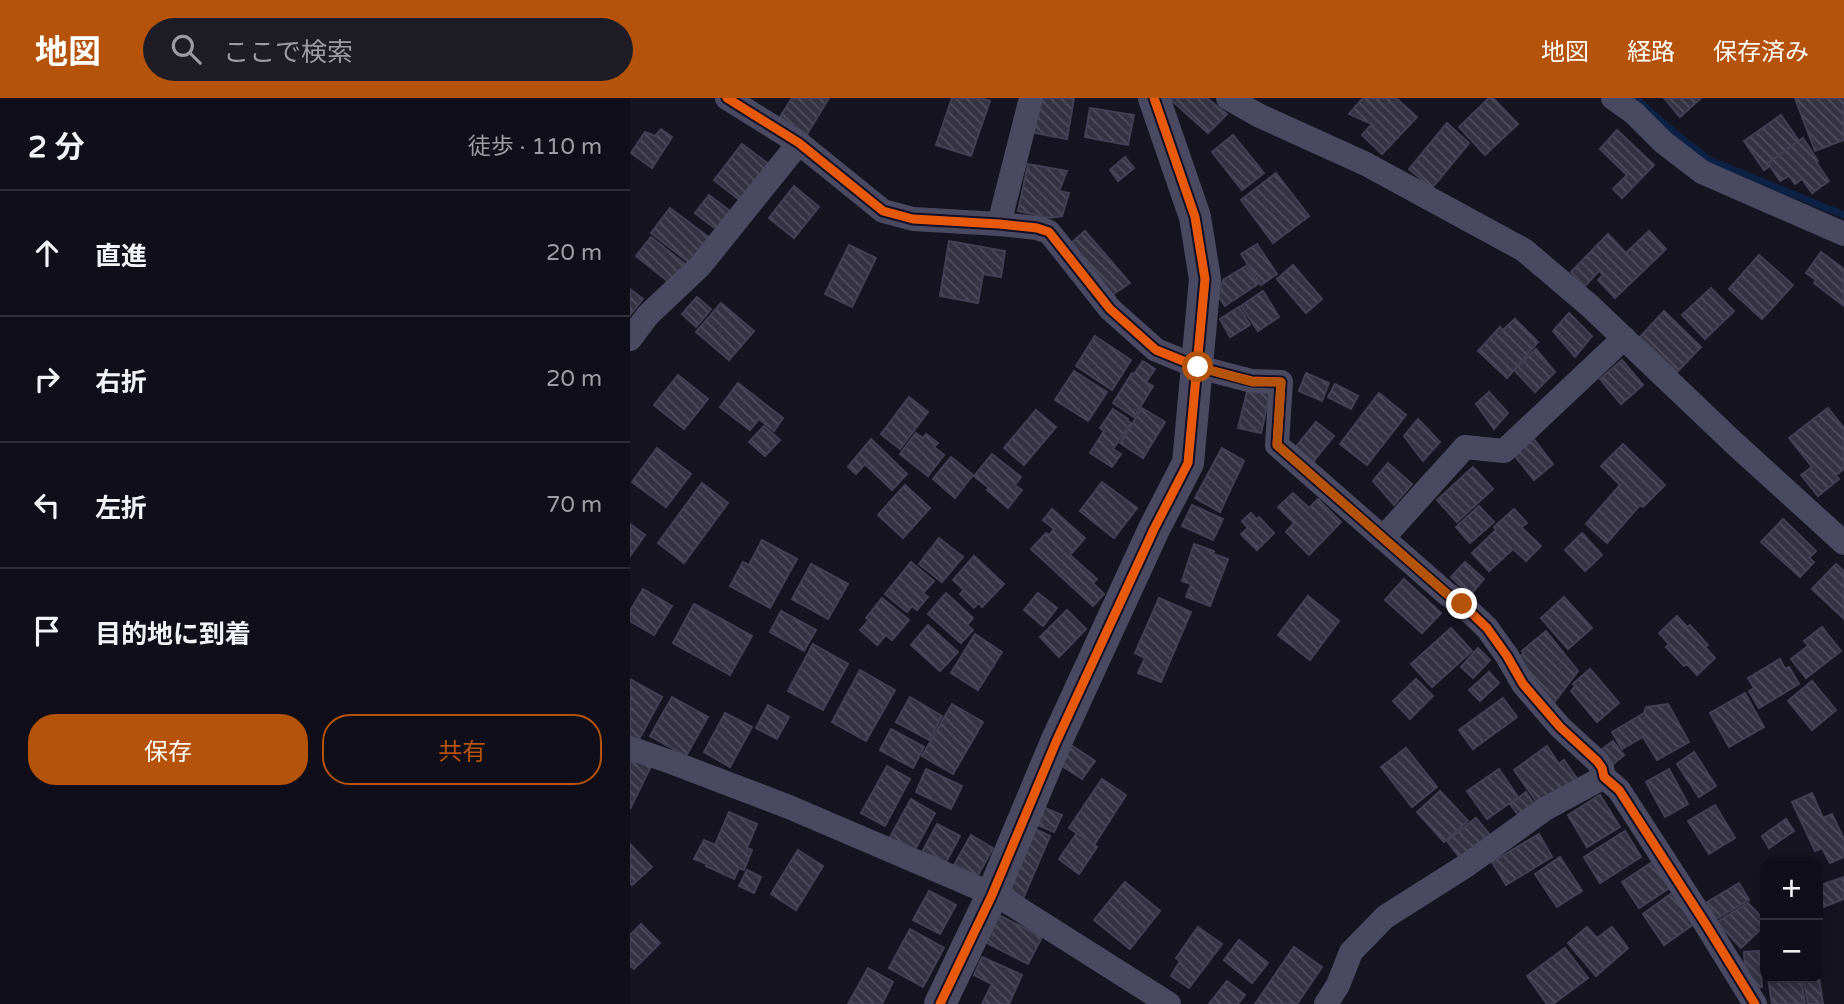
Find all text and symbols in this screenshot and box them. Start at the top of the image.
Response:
search box [143,18,633,81]
icon: search [167,30,205,68]
text: 地図 [35,33,101,72]
text: ここで検索 [223,37,353,68]
text: 地図 [1541,38,1589,67]
text: 経路 [1627,38,1675,67]
text: 保存済み [1713,38,1809,67]
text: 2 分 [28,129,85,166]
text: 徒歩 · 110 m [468,133,602,161]
icon: ahead [28,234,66,272]
text: 20 m [546,239,602,267]
text: 直進 [95,241,147,272]
route start [1182,351,1213,382]
icon: right [28,360,66,398]
text: 20 m [546,365,602,393]
text: 右折 [95,367,147,398]
icon: left [28,486,66,524]
text: 70 m [546,491,602,519]
text: 左折 [95,493,147,524]
route end [1446,588,1477,619]
icon: arrive [28,612,66,650]
text: 目的地に到着 [95,619,251,650]
button: 保存 [28,714,308,785]
button: 共有 [322,714,602,785]
map controls [1760,857,1823,983]
button: + [1760,857,1823,920]
button: − [1760,920,1823,983]

